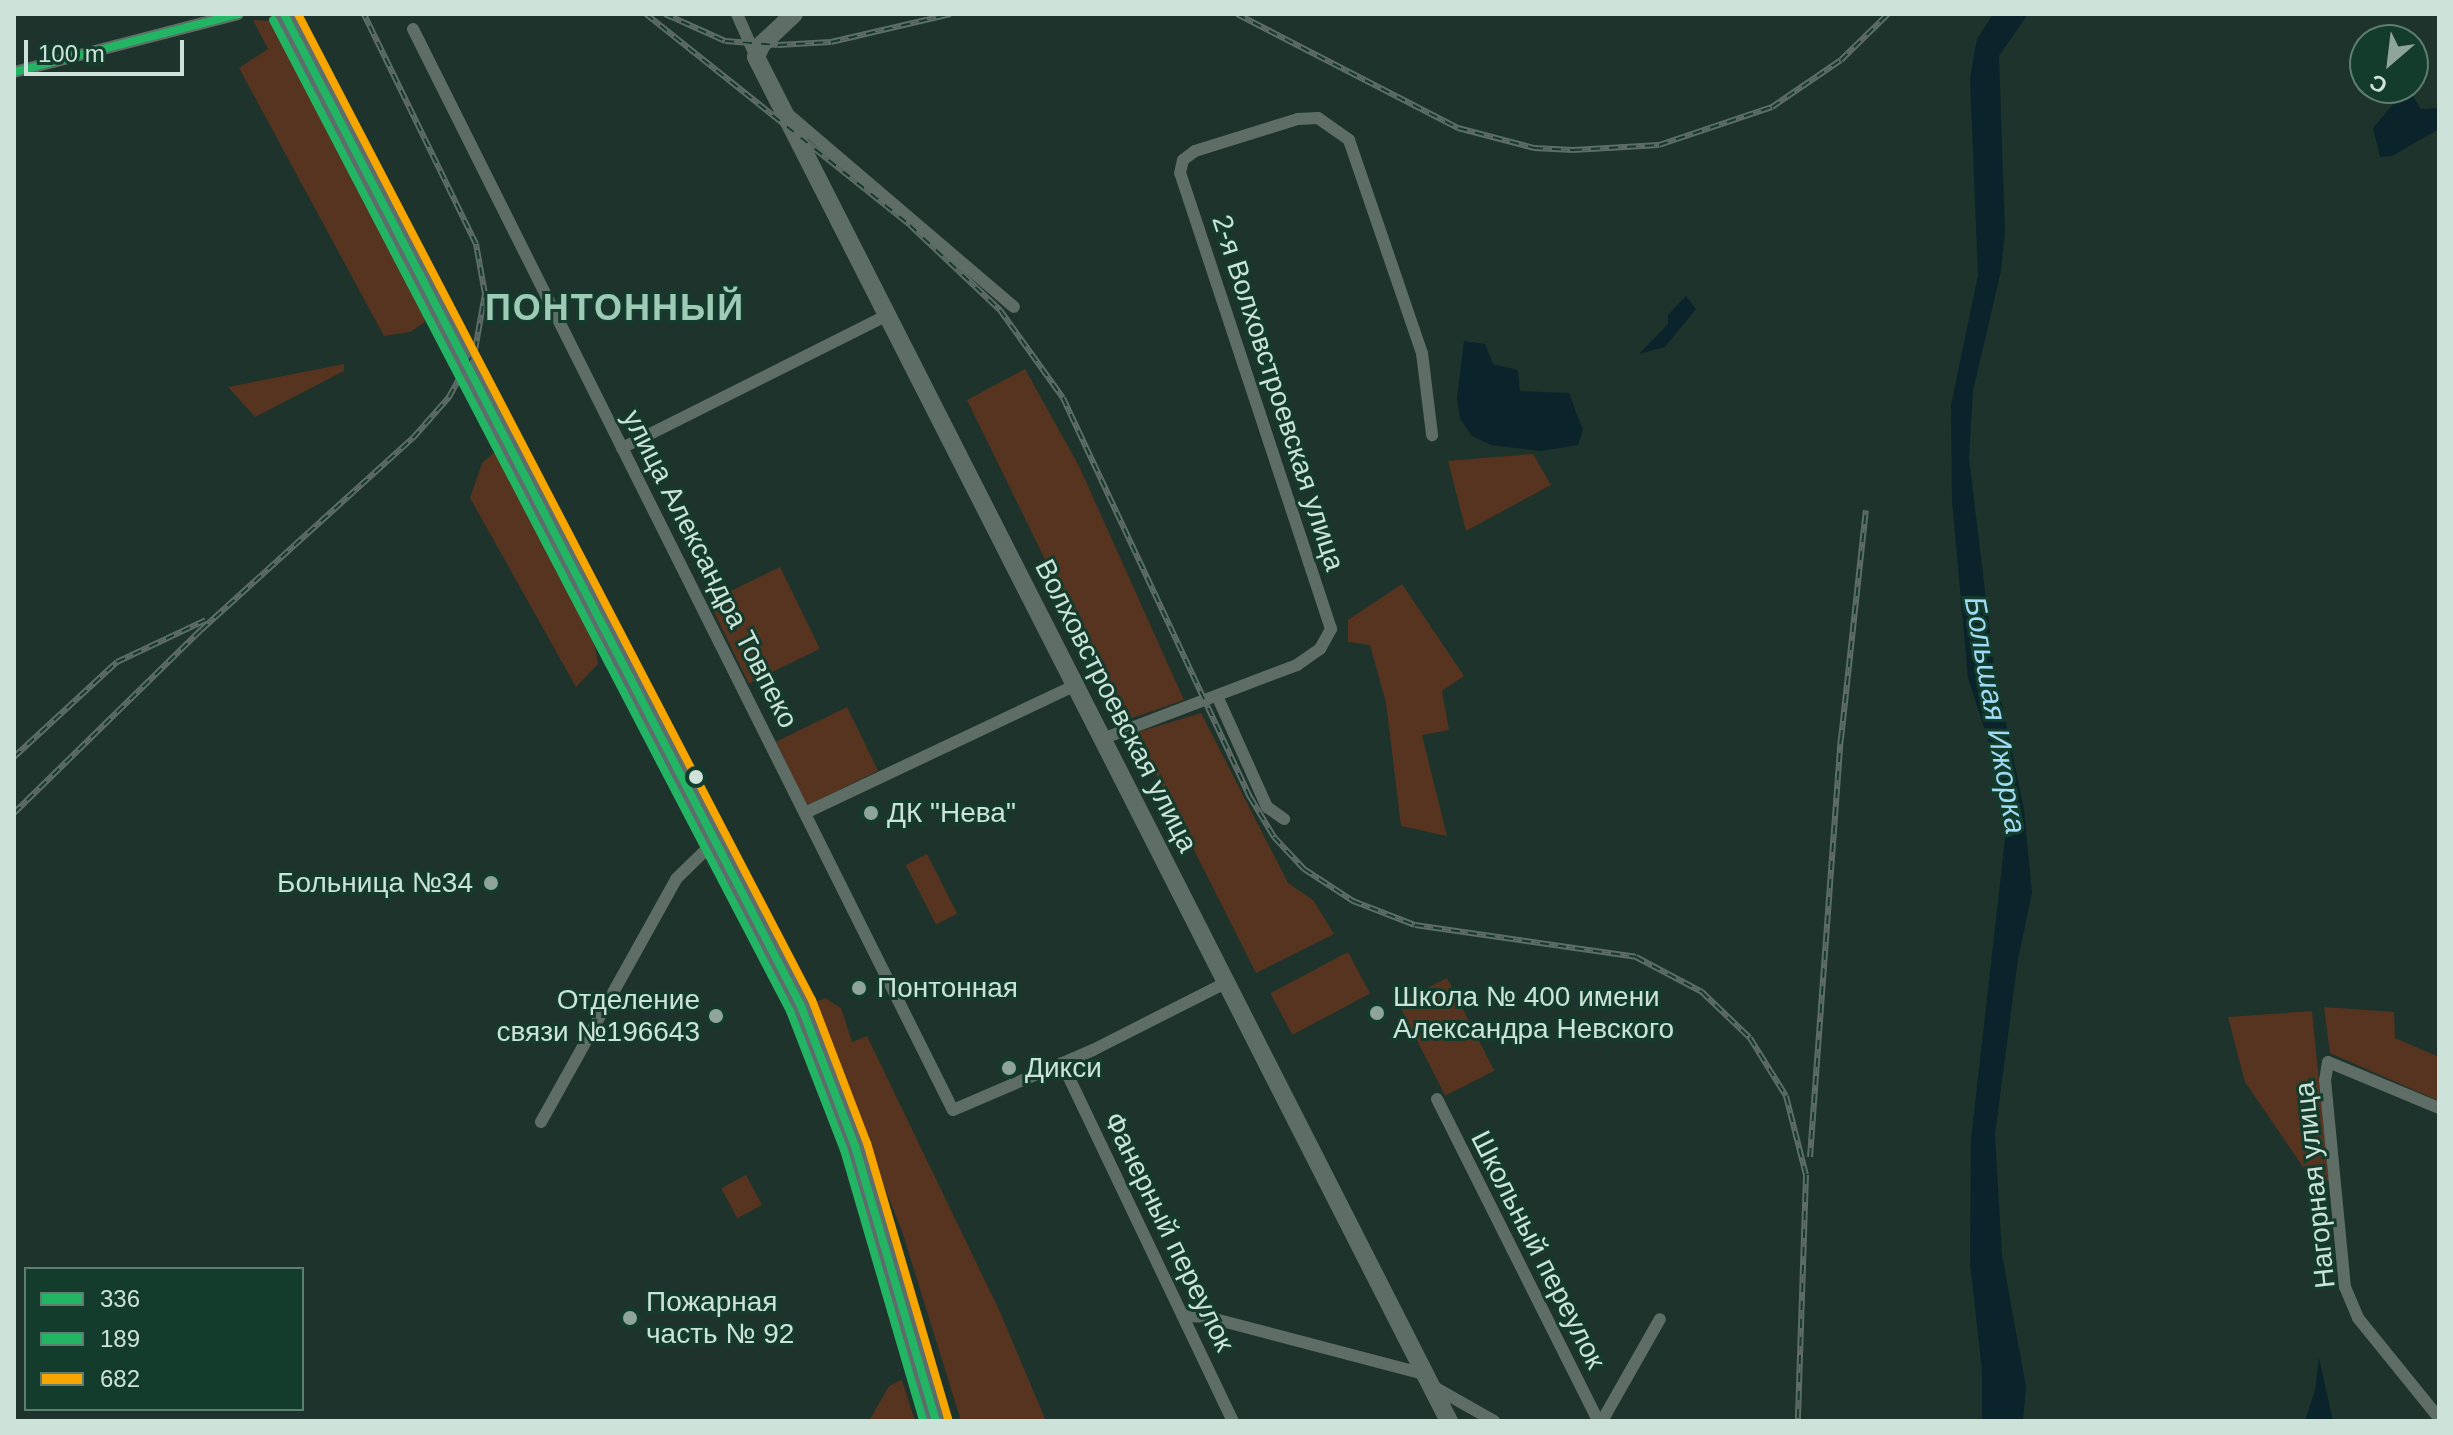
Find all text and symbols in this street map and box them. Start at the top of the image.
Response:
scale bar [28,24,188,74]
north arrow [2349,24,2429,104]
text: 100 m [38,40,105,67]
text: С [2366,69,2391,99]
street label: 2-я Волховстроевская улица [1205,211,1351,575]
district label: ПОНТОННЫЙ [485,286,745,330]
street label: улица Александра Товпеко [615,404,805,734]
street label: Волховстроевская улица [1027,554,1205,858]
water label: Большая Ижорка [1956,593,2034,837]
unlabelled marker [688,769,704,785]
place label: ДК "Нева" [887,796,1016,830]
marker: ДК "Нева" [862,804,880,822]
place label: Больница №34 [277,866,473,900]
marker: Больница №34 [480,872,502,894]
place label: Понтонная [877,971,1018,1005]
marker: Понтонная [848,977,870,999]
place label: Школа № 400 имени Александра Невского [1393,980,1674,1046]
place label: Отделение связи №196643 [497,983,700,1049]
marker: Школа № 400 имени Александра Невского [1368,1004,1386,1022]
marker: Отделение связи №196643 [707,1007,725,1025]
place label: Дикси [1025,1051,1102,1085]
marker: Дикси [1000,1059,1018,1077]
street label: Нагорная улица [2287,1080,2343,1290]
street label: Фанерный переулок [1096,1107,1242,1357]
street label: Школьный переулок [1463,1125,1613,1375]
legend [24,1267,304,1411]
text: 336 [100,1285,140,1312]
place label: Пожарная часть № 92 [646,1285,794,1351]
marker: Пожарная часть № 92 [621,1309,639,1327]
text: 189 [100,1325,140,1352]
text: 682 [100,1365,140,1392]

